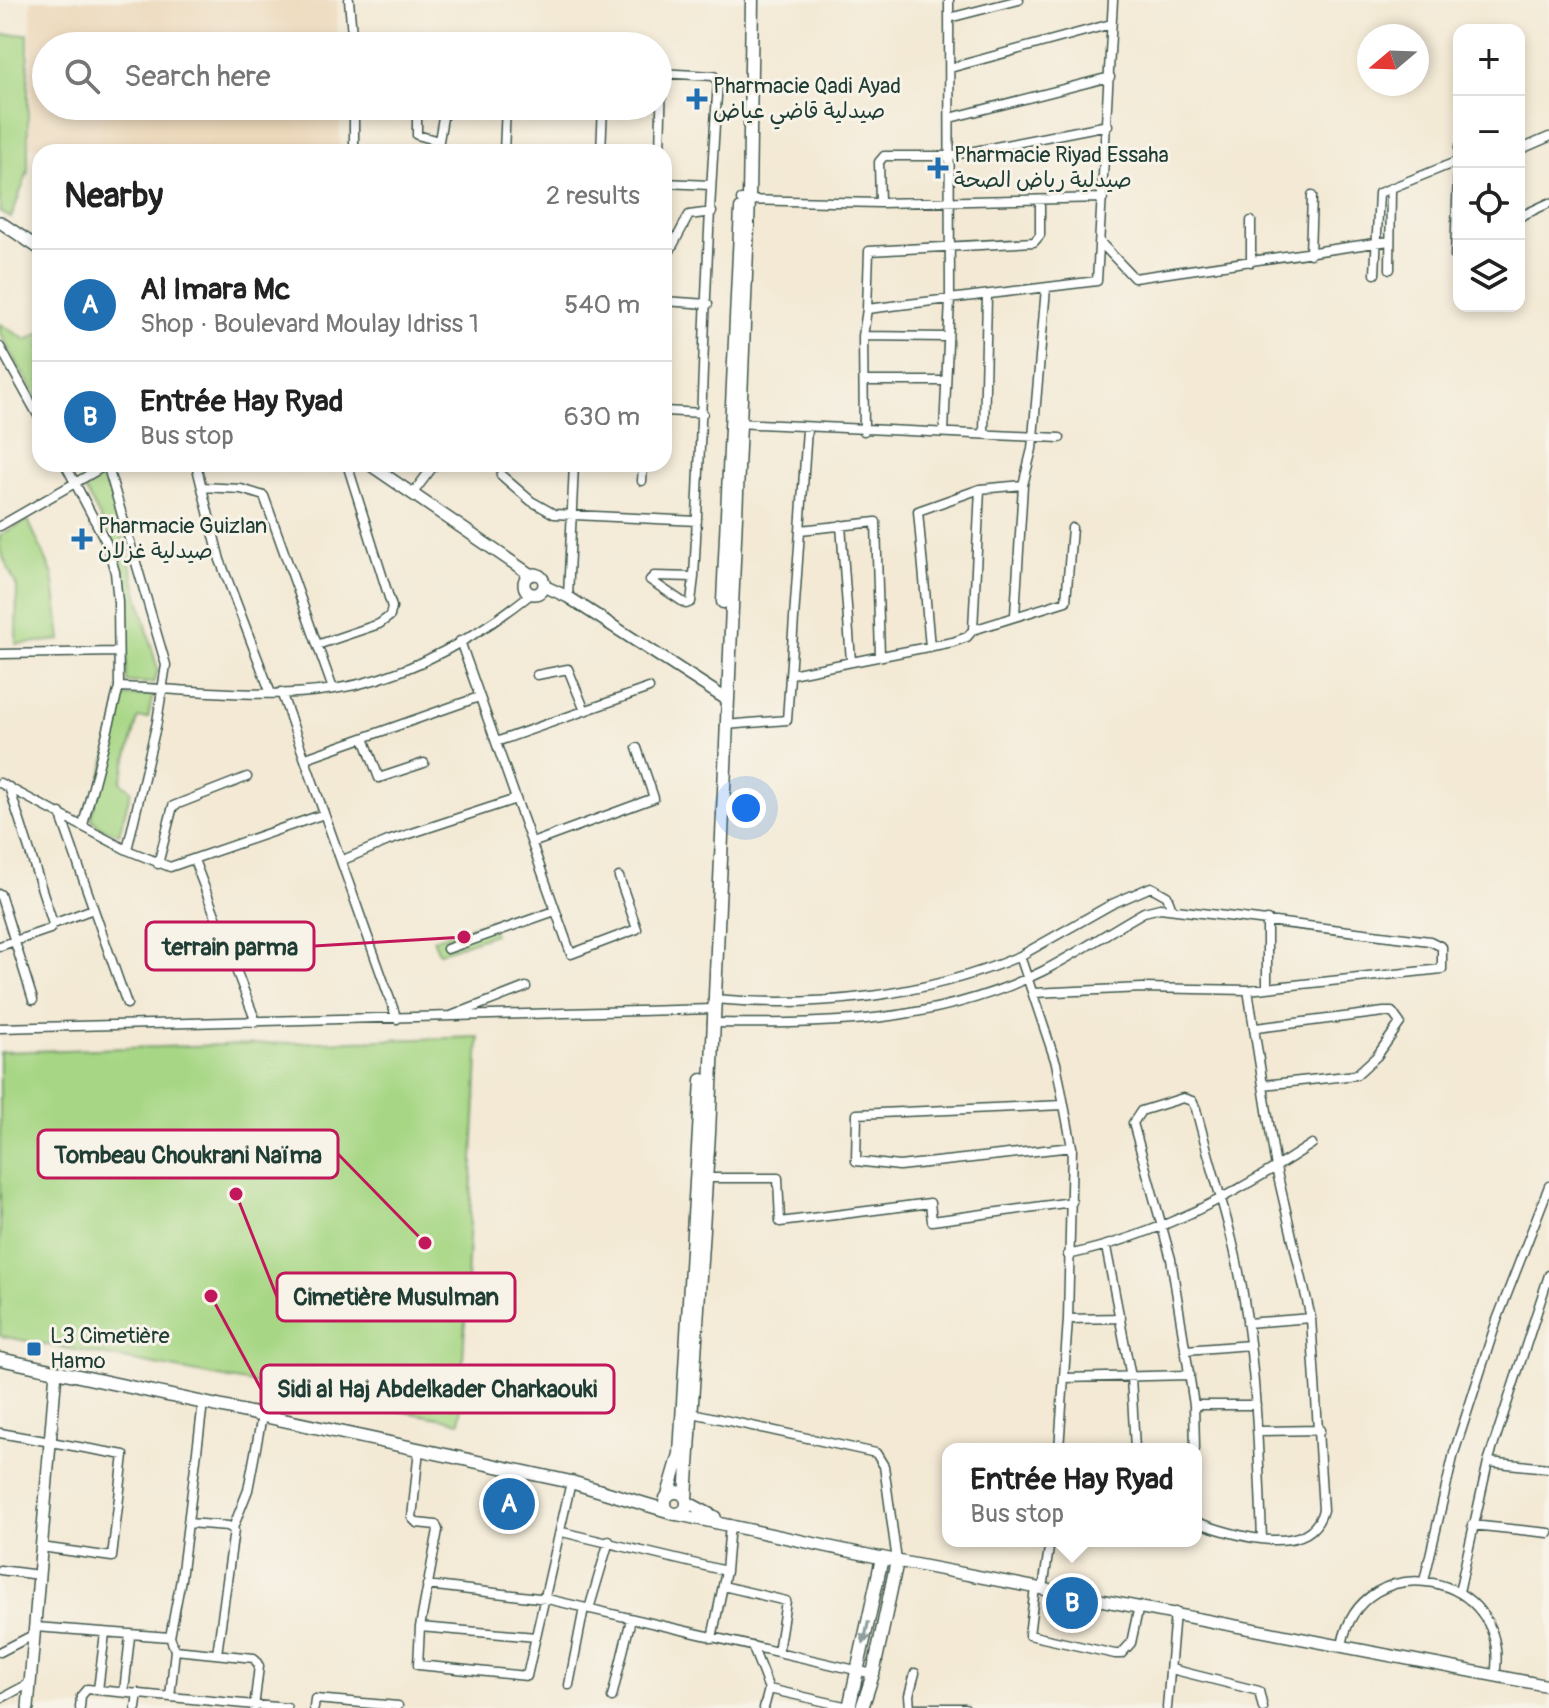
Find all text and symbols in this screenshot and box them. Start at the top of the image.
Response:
north arrow [1357,24,1429,96]
map controls [1453,24,1525,312]
button: + [1453,24,1525,96]
search box [32,32,672,120]
icon: search [60,54,104,98]
text: Search here [124,58,271,95]
place label: Pharmacie Qadi Ayad صيدلية قاضي عياض [713,72,901,130]
marker: Pharmacie Qadi Ayad صيدلية قاضي عياض [688,90,706,108]
button: − [1453,96,1525,168]
place label: Pharmacie Riyad Essaha صيدلية رياض الصحة [954,141,1169,194]
marker: Pharmacie Riyad Essaha صيدلية رياض الصحة [929,159,947,177]
button: locate [1453,168,1525,240]
text: Nearby [64,175,163,218]
text: 2 results [546,180,640,212]
button: layers [1453,240,1525,312]
text: Al Imara Mc [140,271,290,308]
text: A [82,289,98,321]
text: 540 m [564,289,640,321]
text: Shop · Boulevard Moulay Idriss 1 [140,308,479,340]
text: Entrée Hay Ryad [140,383,343,420]
text: B [83,401,97,433]
text: 630 m [564,401,640,433]
text: Bus stop [140,420,234,452]
place label: Pharmacie Guizlan صيدلية غزلان [98,512,267,565]
marker: Pharmacie Guizlan صيدلية غزلان [73,530,91,548]
your location [726,788,766,828]
callout: terrain parma [146,922,314,970]
text: terrain parma [161,933,298,962]
callout: Tombeau Choukrani Naïma [38,1130,338,1178]
text: Tombeau Choukrani Naïma [53,1141,322,1170]
callout: Cimetière Musulman [277,1273,515,1321]
text: Cimetière Musulman [293,1283,499,1312]
place label: L3 Cimetière Hamo [50,1322,170,1375]
marker: L3 Cimetière Hamo [25,1340,43,1358]
callout: Sidi al Haj Abdelkader Charkaouki [261,1365,614,1413]
text: Sidi al Haj Abdelkader Charkaouki [277,1375,597,1404]
popup [942,1443,1202,1547]
text: Entrée Hay Ryad [970,1461,1174,1498]
pin: A [483,1474,535,1534]
text: Bus stop [970,1498,1064,1530]
pin: B [1046,1573,1098,1633]
one-way arrow [859,1621,872,1646]

